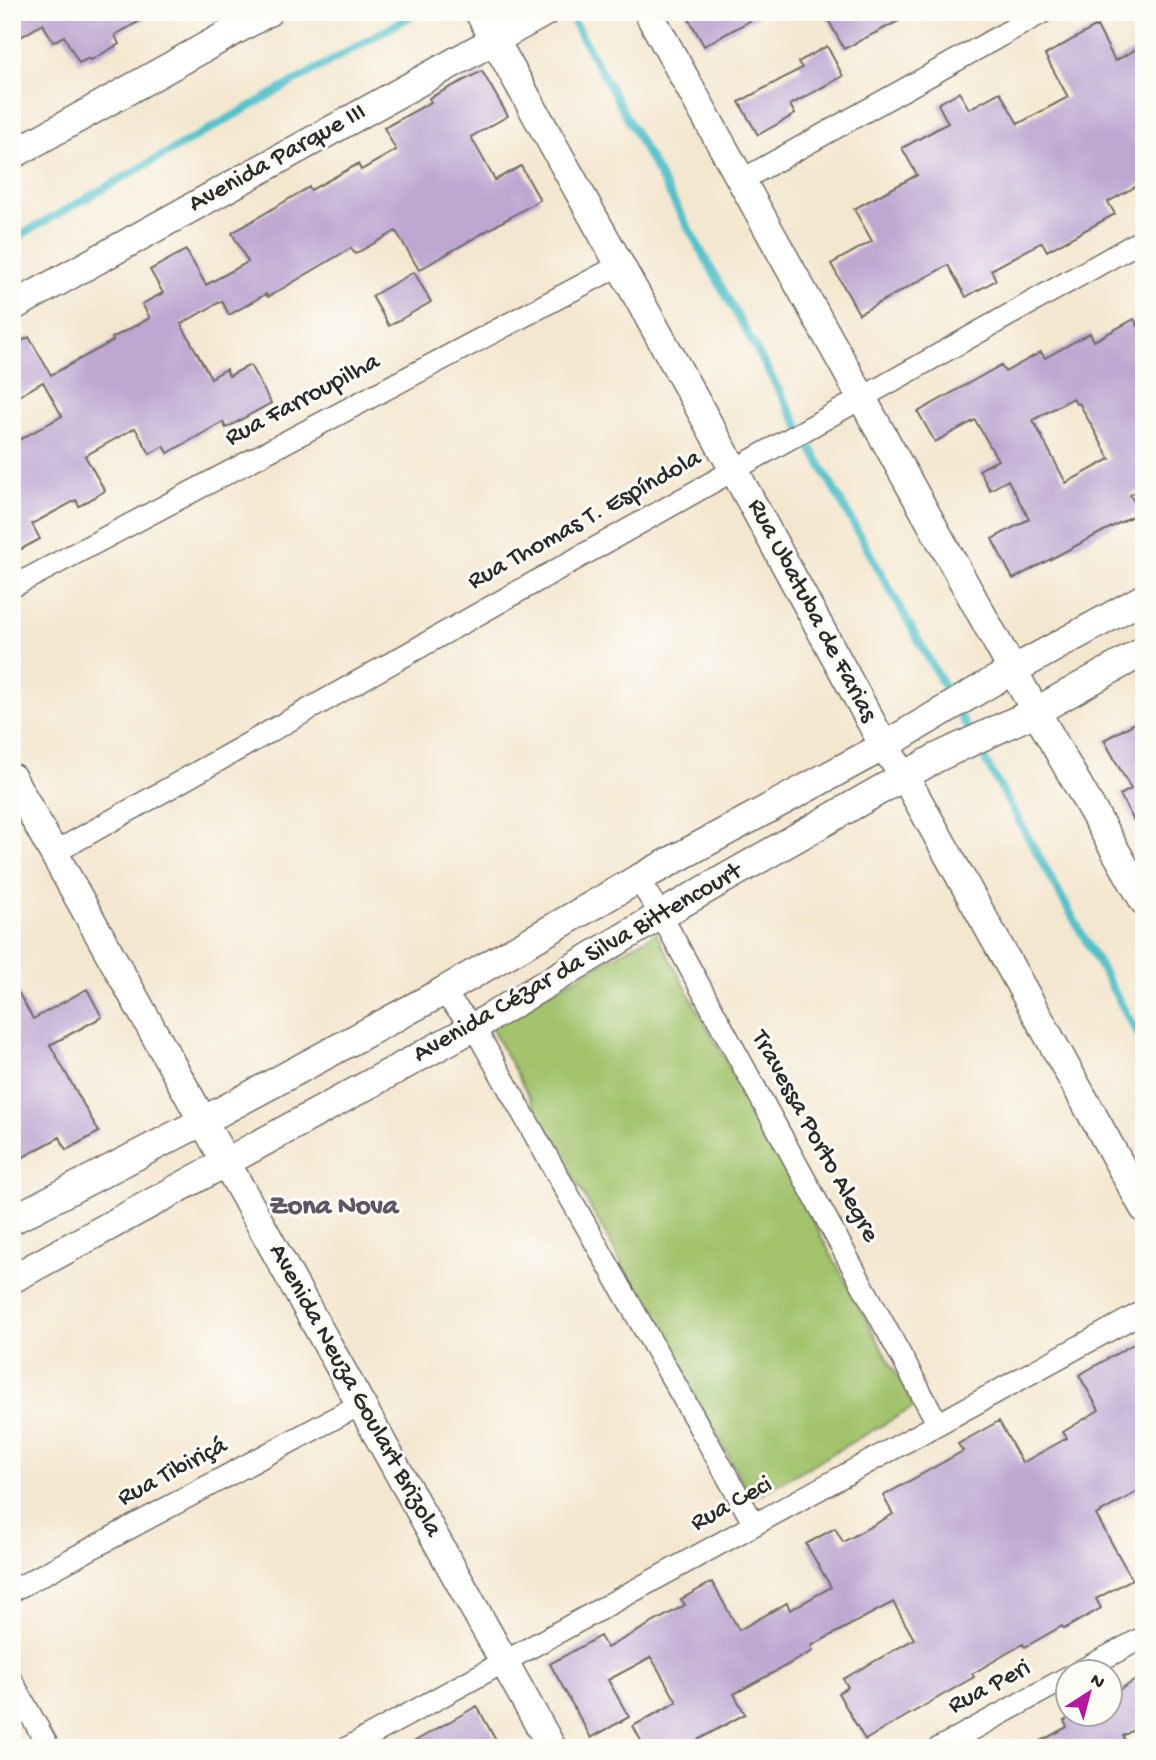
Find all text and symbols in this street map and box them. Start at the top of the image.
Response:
street label: Avenida Parque III [184,97,372,221]
street label: Rua Farroupilha [220,346,387,455]
street label: Rua Thomas T. Espíndola [463,443,709,598]
street label: Rua Ubatuba de Farias [739,494,884,729]
street label: Avenida Cézar da Silva Bittencourt [408,856,750,1071]
street label: Travessa Porto Alegre [742,1024,885,1249]
district label: Zona Nova [270,1191,400,1224]
street label: Avenida Neuza Goulart Brizola [260,1239,448,1544]
street label: Rua Tibiriçá [113,1431,234,1515]
street label: Rua Ceci [686,1470,778,1540]
street label: Rua Peri [943,1653,1037,1723]
north arrow [1054,1658,1124,1728]
text: N [1085,1669,1109,1695]

